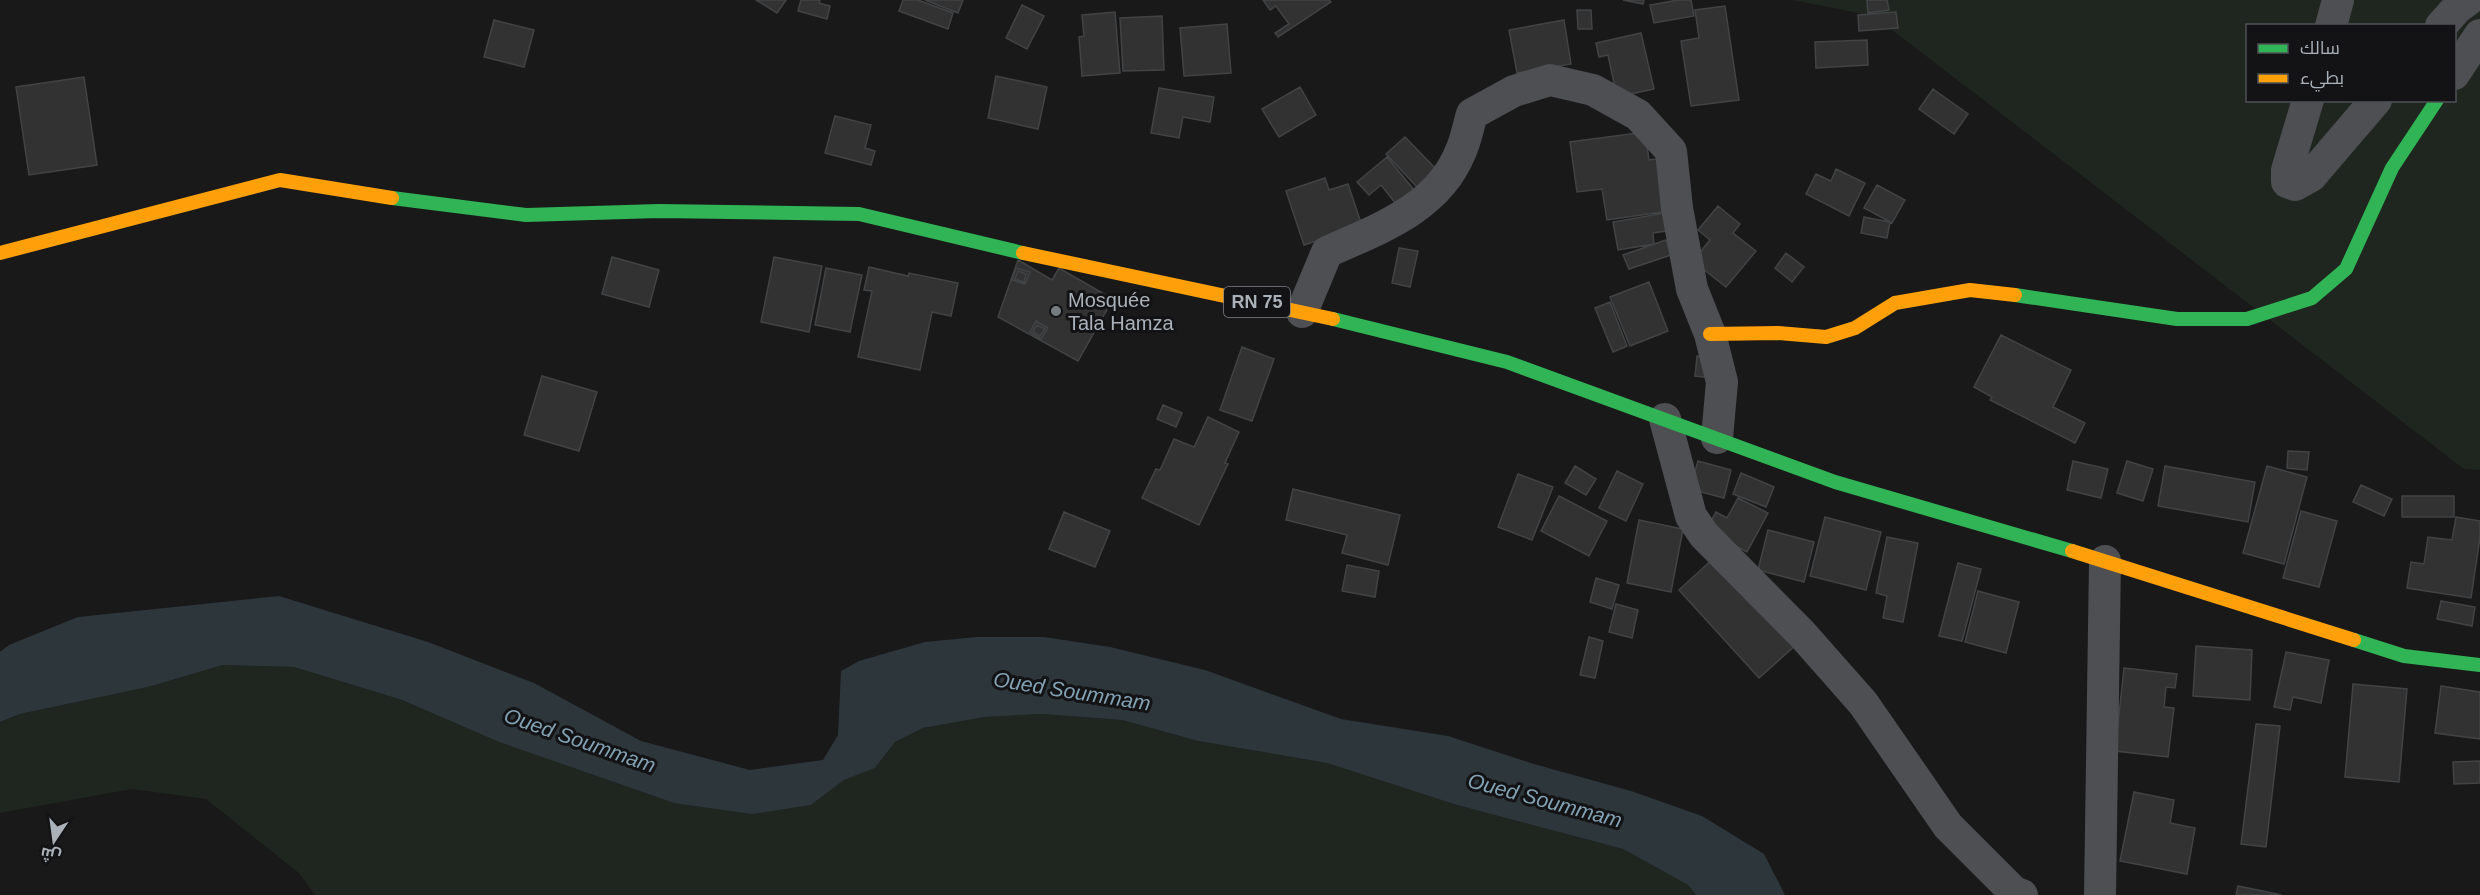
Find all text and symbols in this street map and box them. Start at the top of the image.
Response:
legend [2246,24,2456,102]
text: سالك [2300,38,2340,58]
text: بطيء [2300,68,2344,92]
road number: RN 75 [1224,287,1290,317]
place label: Mosquée Tala Hamza [1068,289,1174,334]
marker: Mosquée Tala Hamza [1049,304,1063,318]
water label: Oued Soummam [992,667,1152,715]
water label: Oued Soummam [501,703,659,777]
water label: Oued Soummam [1465,768,1625,832]
north arrow [24,811,84,871]
text: ش [39,844,63,866]

